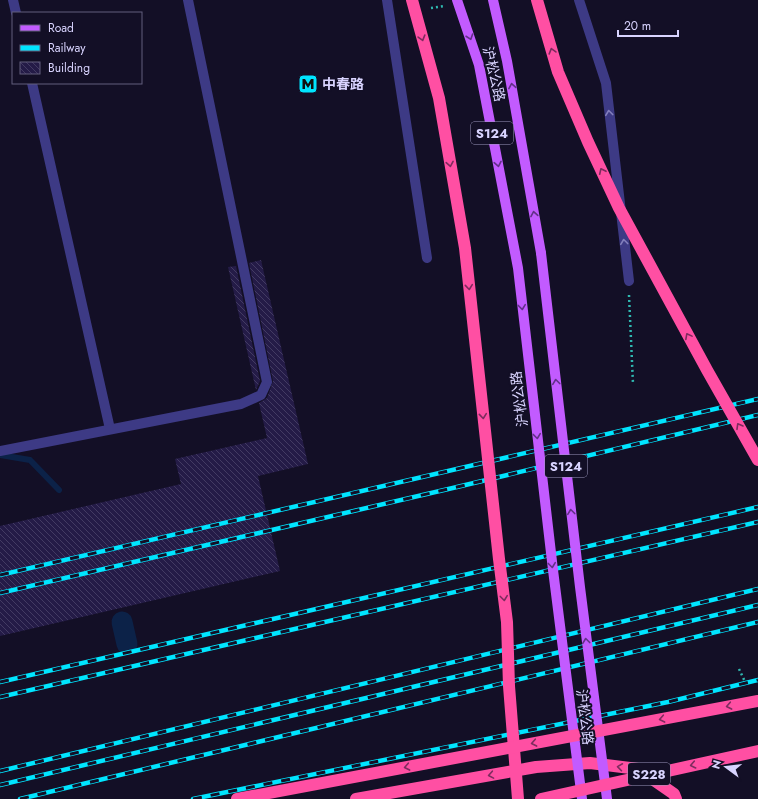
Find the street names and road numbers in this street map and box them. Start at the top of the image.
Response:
street label: 沪松公路 [478,44,510,104]
road number: S124 [471,122,513,144]
street label: 沪松公路 [506,370,532,428]
road number: S124 [545,455,587,477]
street label: 沪松公路 [572,688,598,746]
road number: S228 [628,763,670,785]

